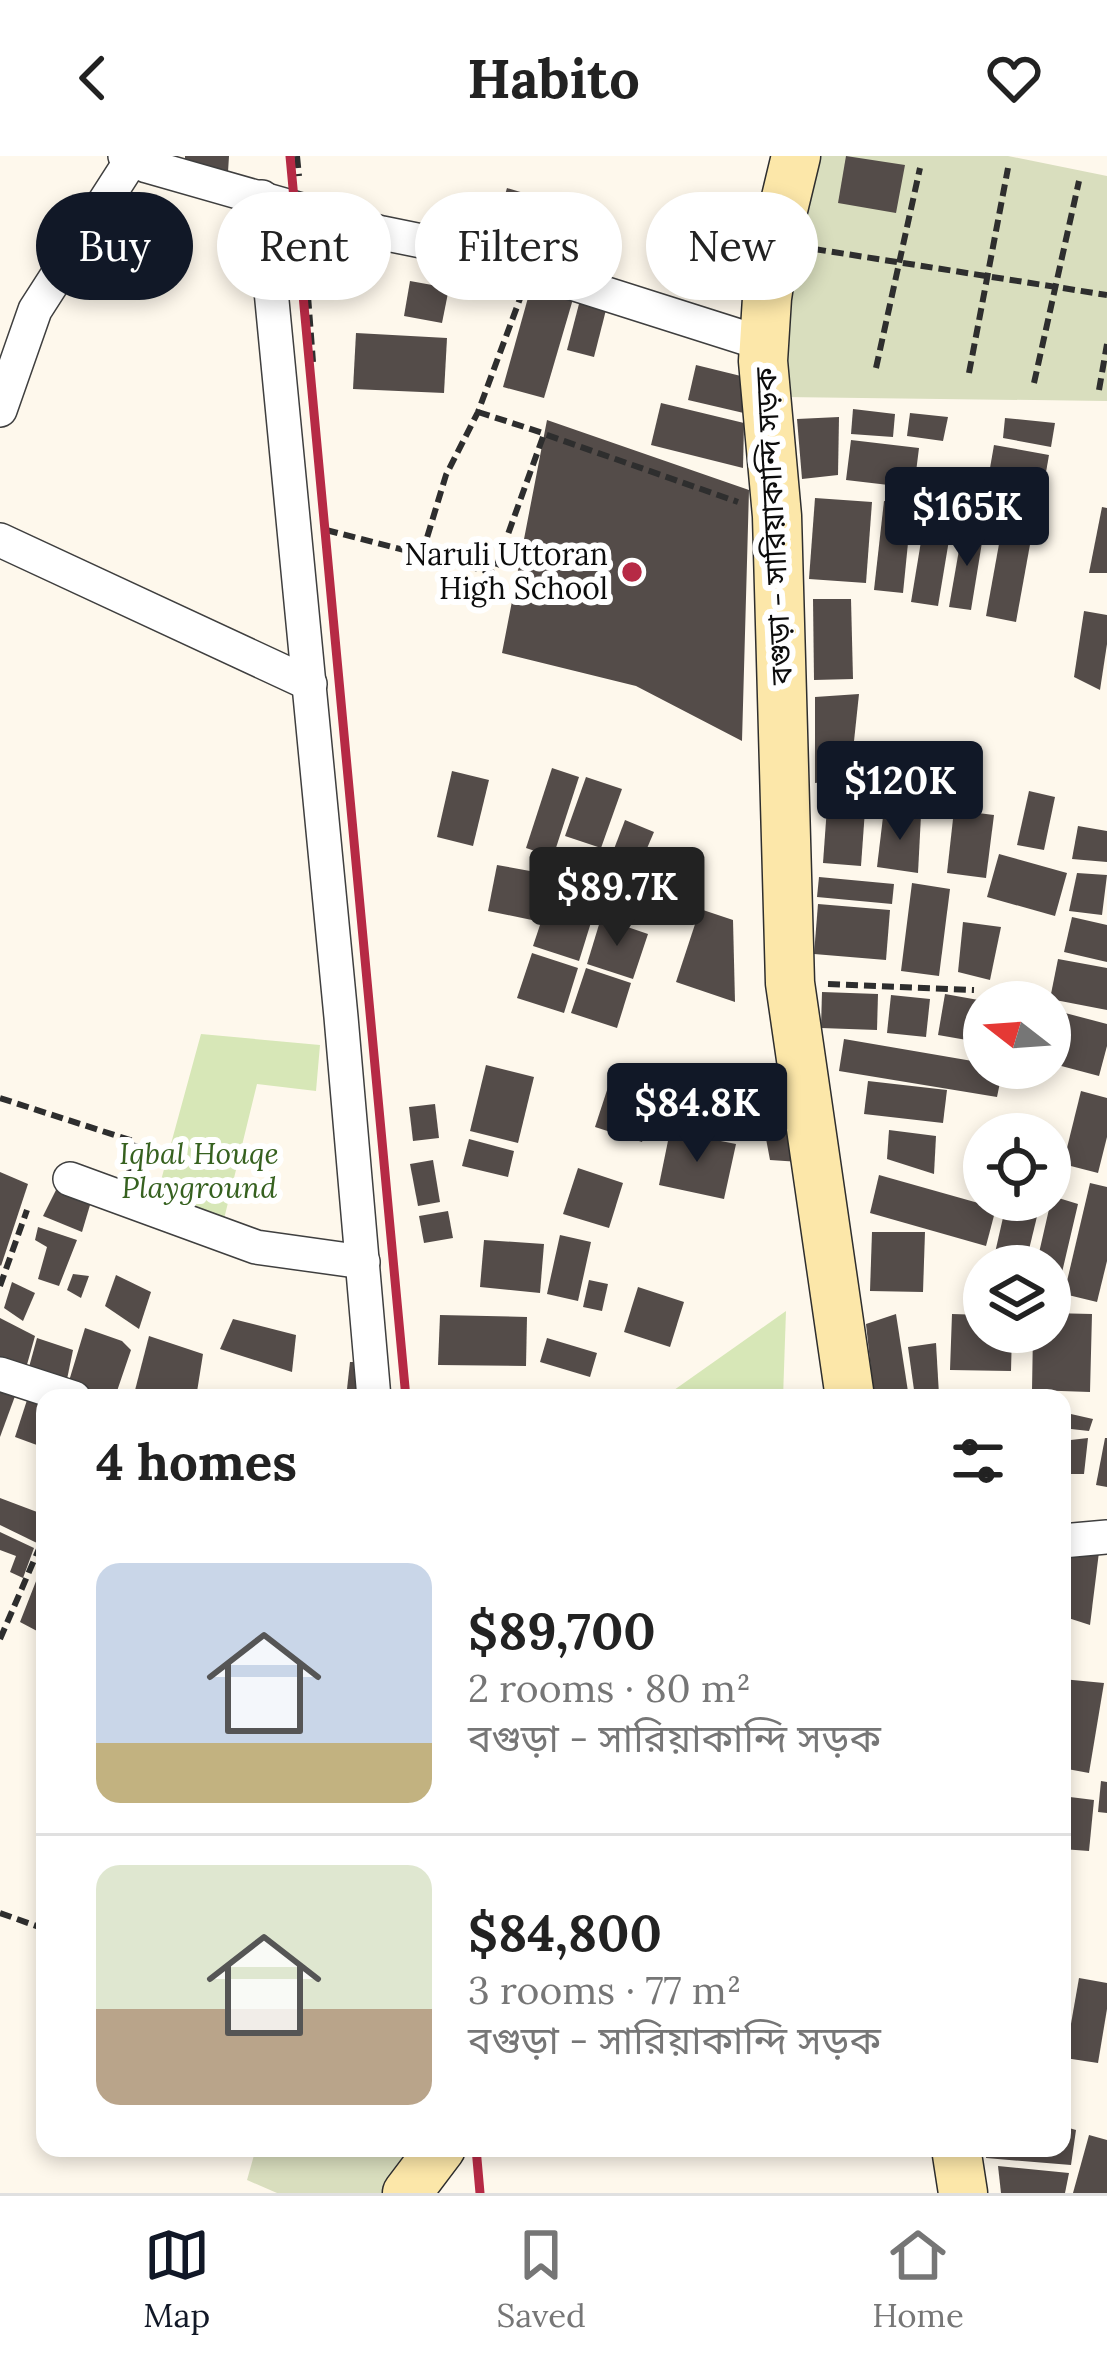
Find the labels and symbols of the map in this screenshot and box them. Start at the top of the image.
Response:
street label: বগুড়া - সারিয়াকান্দি সড়ক [746,366,800,687]
pin: $165K [883,467,1051,569]
place label: Naruli Uttoran High School [404,535,608,608]
marker: Naruli Uttoran High School [619,559,645,585]
pin: $120K [816,741,984,843]
pin: $89.7K [519,847,715,949]
north arrow [963,981,1071,1089]
pin: $84.8K [599,1063,795,1165]
park label: Iqbal Houqe Playground [119,1134,279,1206]

